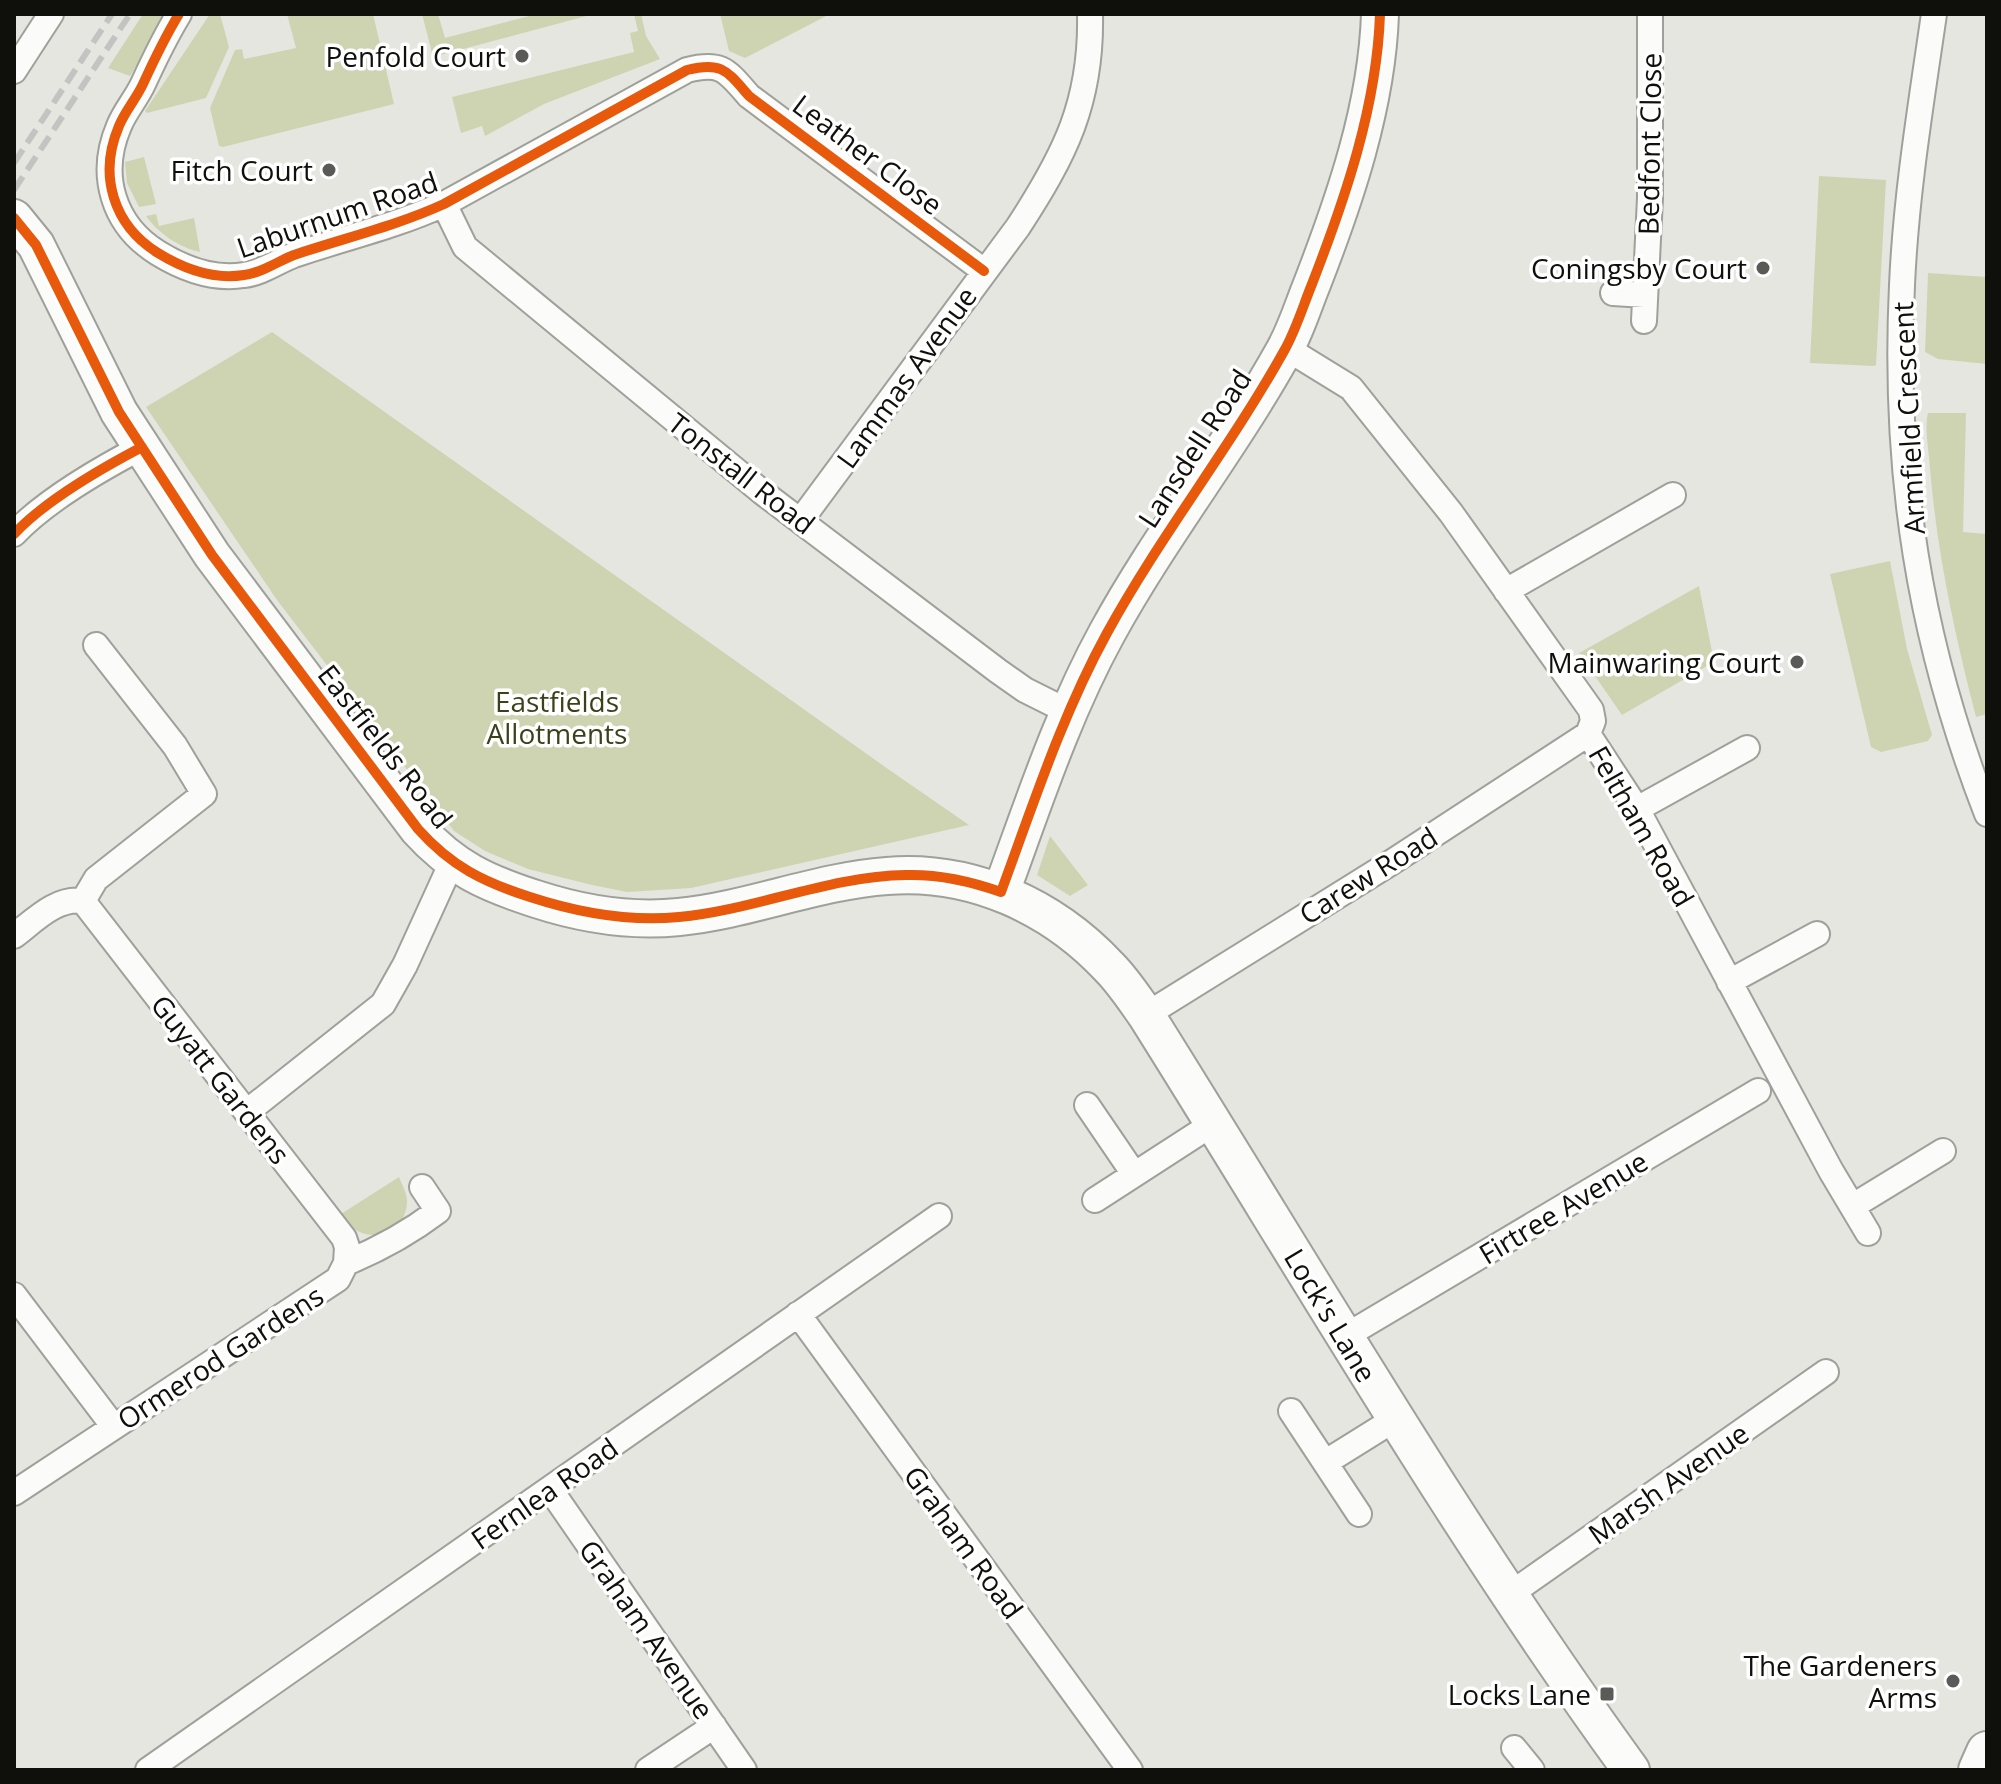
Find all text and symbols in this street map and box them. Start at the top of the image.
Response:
place label: Penfold Court [325,37,506,75]
marker: Penfold Court [513,47,531,65]
street label: Bedfont Close [1628,53,1670,235]
street label: Leather Close [785,85,951,223]
place label: Fitch Court [171,151,313,189]
marker: Fitch Court [320,161,338,179]
street label: Laburnum Road [231,162,443,266]
place label: Coningsby Court [1531,249,1747,287]
marker: Coningsby Court [1754,259,1772,277]
street label: Lammas Avenue [827,279,985,475]
street label: Armfield Crescent [1883,301,1933,535]
street label: Lansdell Road [1129,361,1259,535]
street label: Tonstall Road [661,404,823,542]
place label: Mainwaring Court [1548,643,1781,681]
marker: Mainwaring Court [1788,653,1806,671]
street label: Eastfields Road [310,656,462,836]
park label: Eastfields Allotments [487,682,627,752]
street label: Feltham Road [1581,739,1703,913]
street label: Carew Road [1292,818,1444,932]
street label: Guyatt Gardens [143,987,299,1171]
street label: Firtree Avenue [1472,1142,1654,1272]
street label: Lock's Lane [1276,1241,1386,1389]
street label: Ormerod Gardens [110,1276,330,1438]
street label: Marsh Avenue [1580,1414,1756,1552]
street label: Fernlea Road [463,1428,625,1558]
street label: Graham Road [896,1458,1032,1626]
street label: Graham Avenue [571,1532,723,1726]
place label: The Gardeners Arms [1744,1646,1937,1716]
marker: The Gardeners Arms [1944,1672,1962,1690]
place label: Locks Lane [1448,1675,1591,1713]
marker: Locks Lane [1598,1685,1616,1703]

